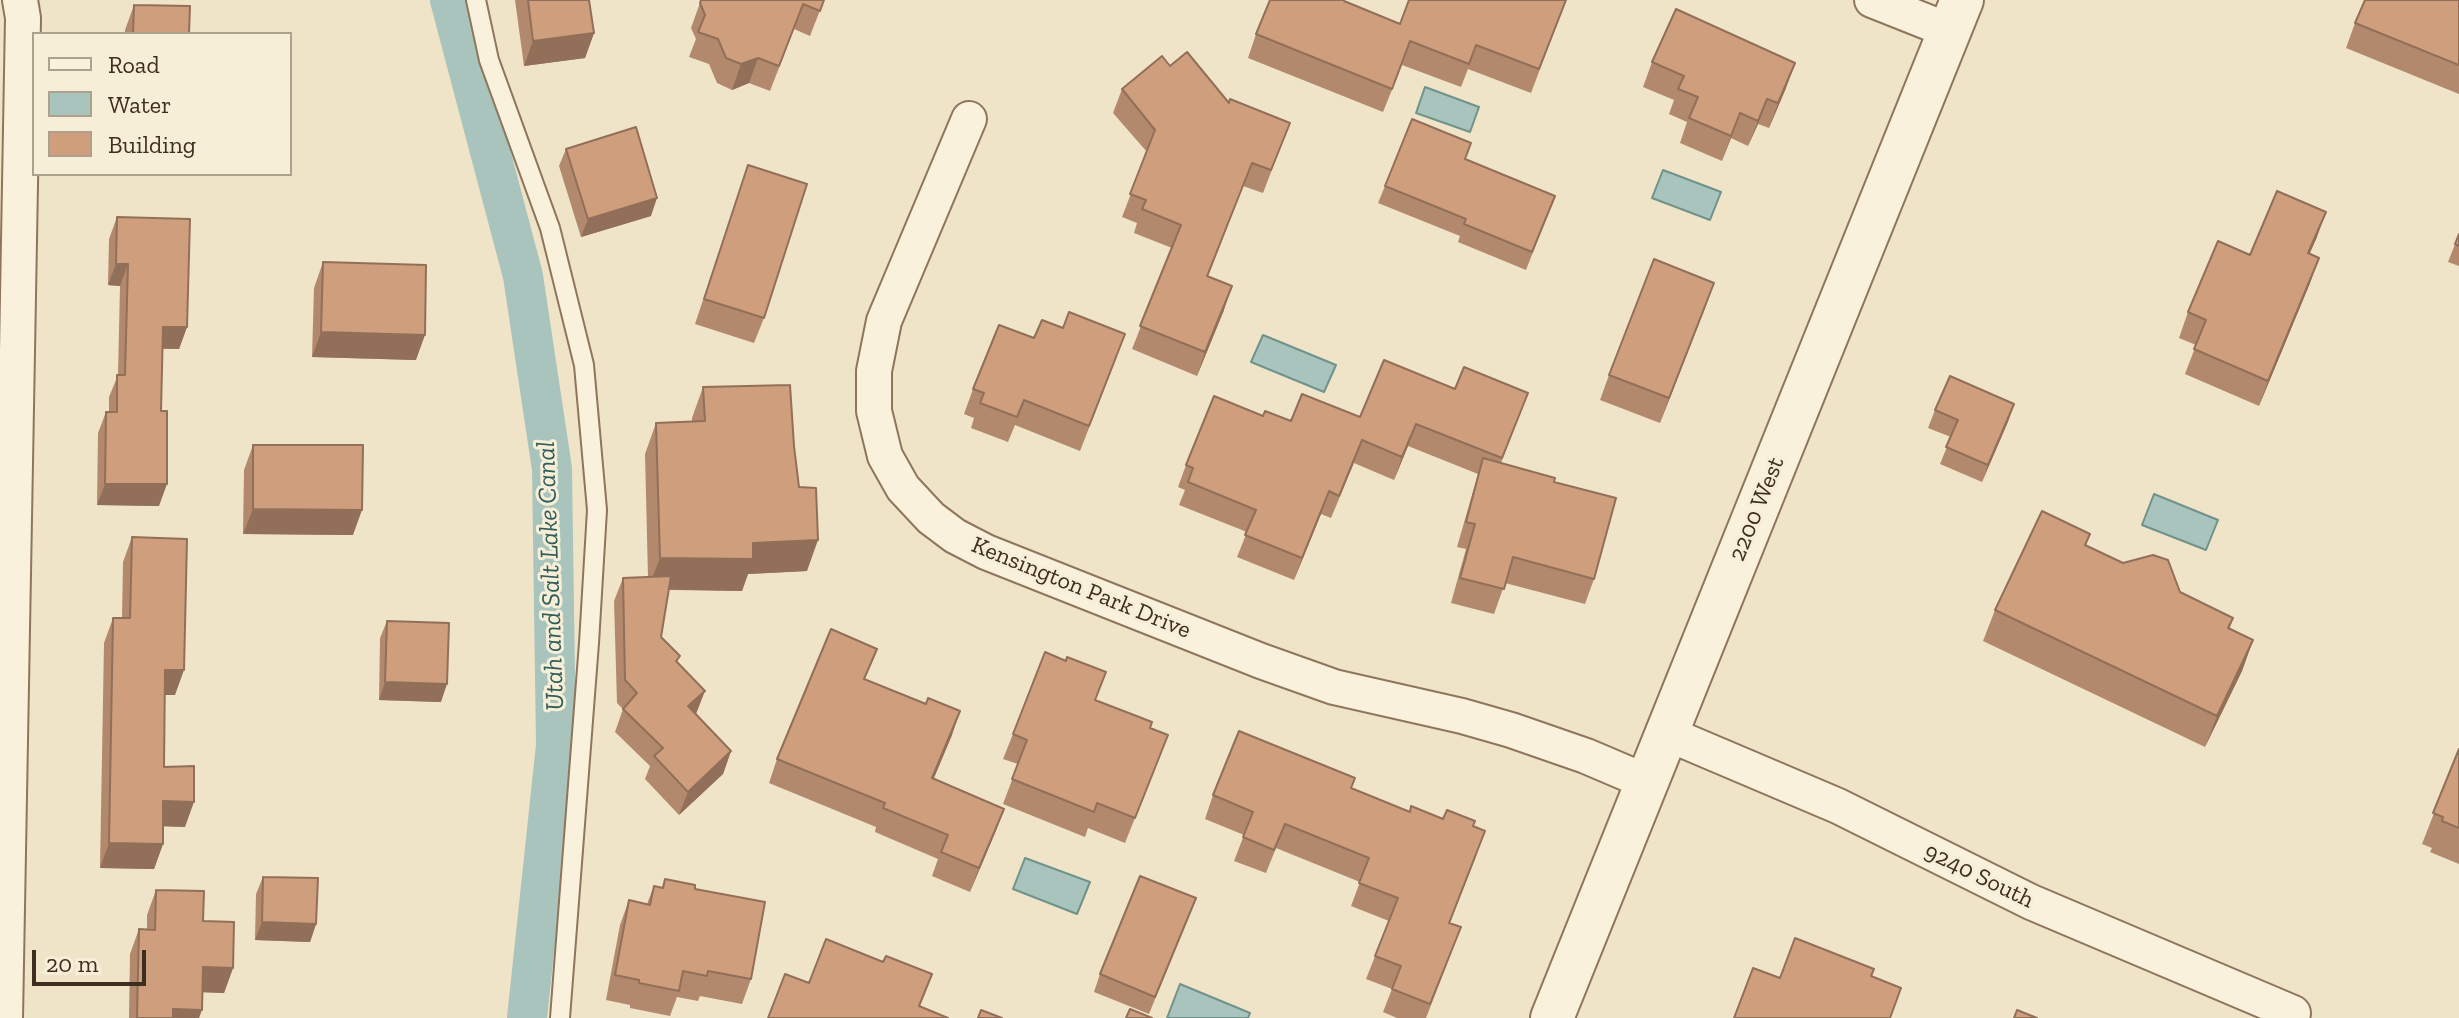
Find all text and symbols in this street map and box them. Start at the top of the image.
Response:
legend [32,32,292,176]
text: Road [108,50,160,79]
text: Water [108,90,171,119]
text: Building [108,130,196,159]
water label: Utah and Salt Lake Canal [531,441,571,711]
street label: 2200 West [1723,453,1791,565]
street label: Kensington Park Drive [967,531,1195,645]
street label: 9240 South [1920,837,2038,915]
scale bar [36,934,150,984]
text: 20 m [46,949,98,978]

